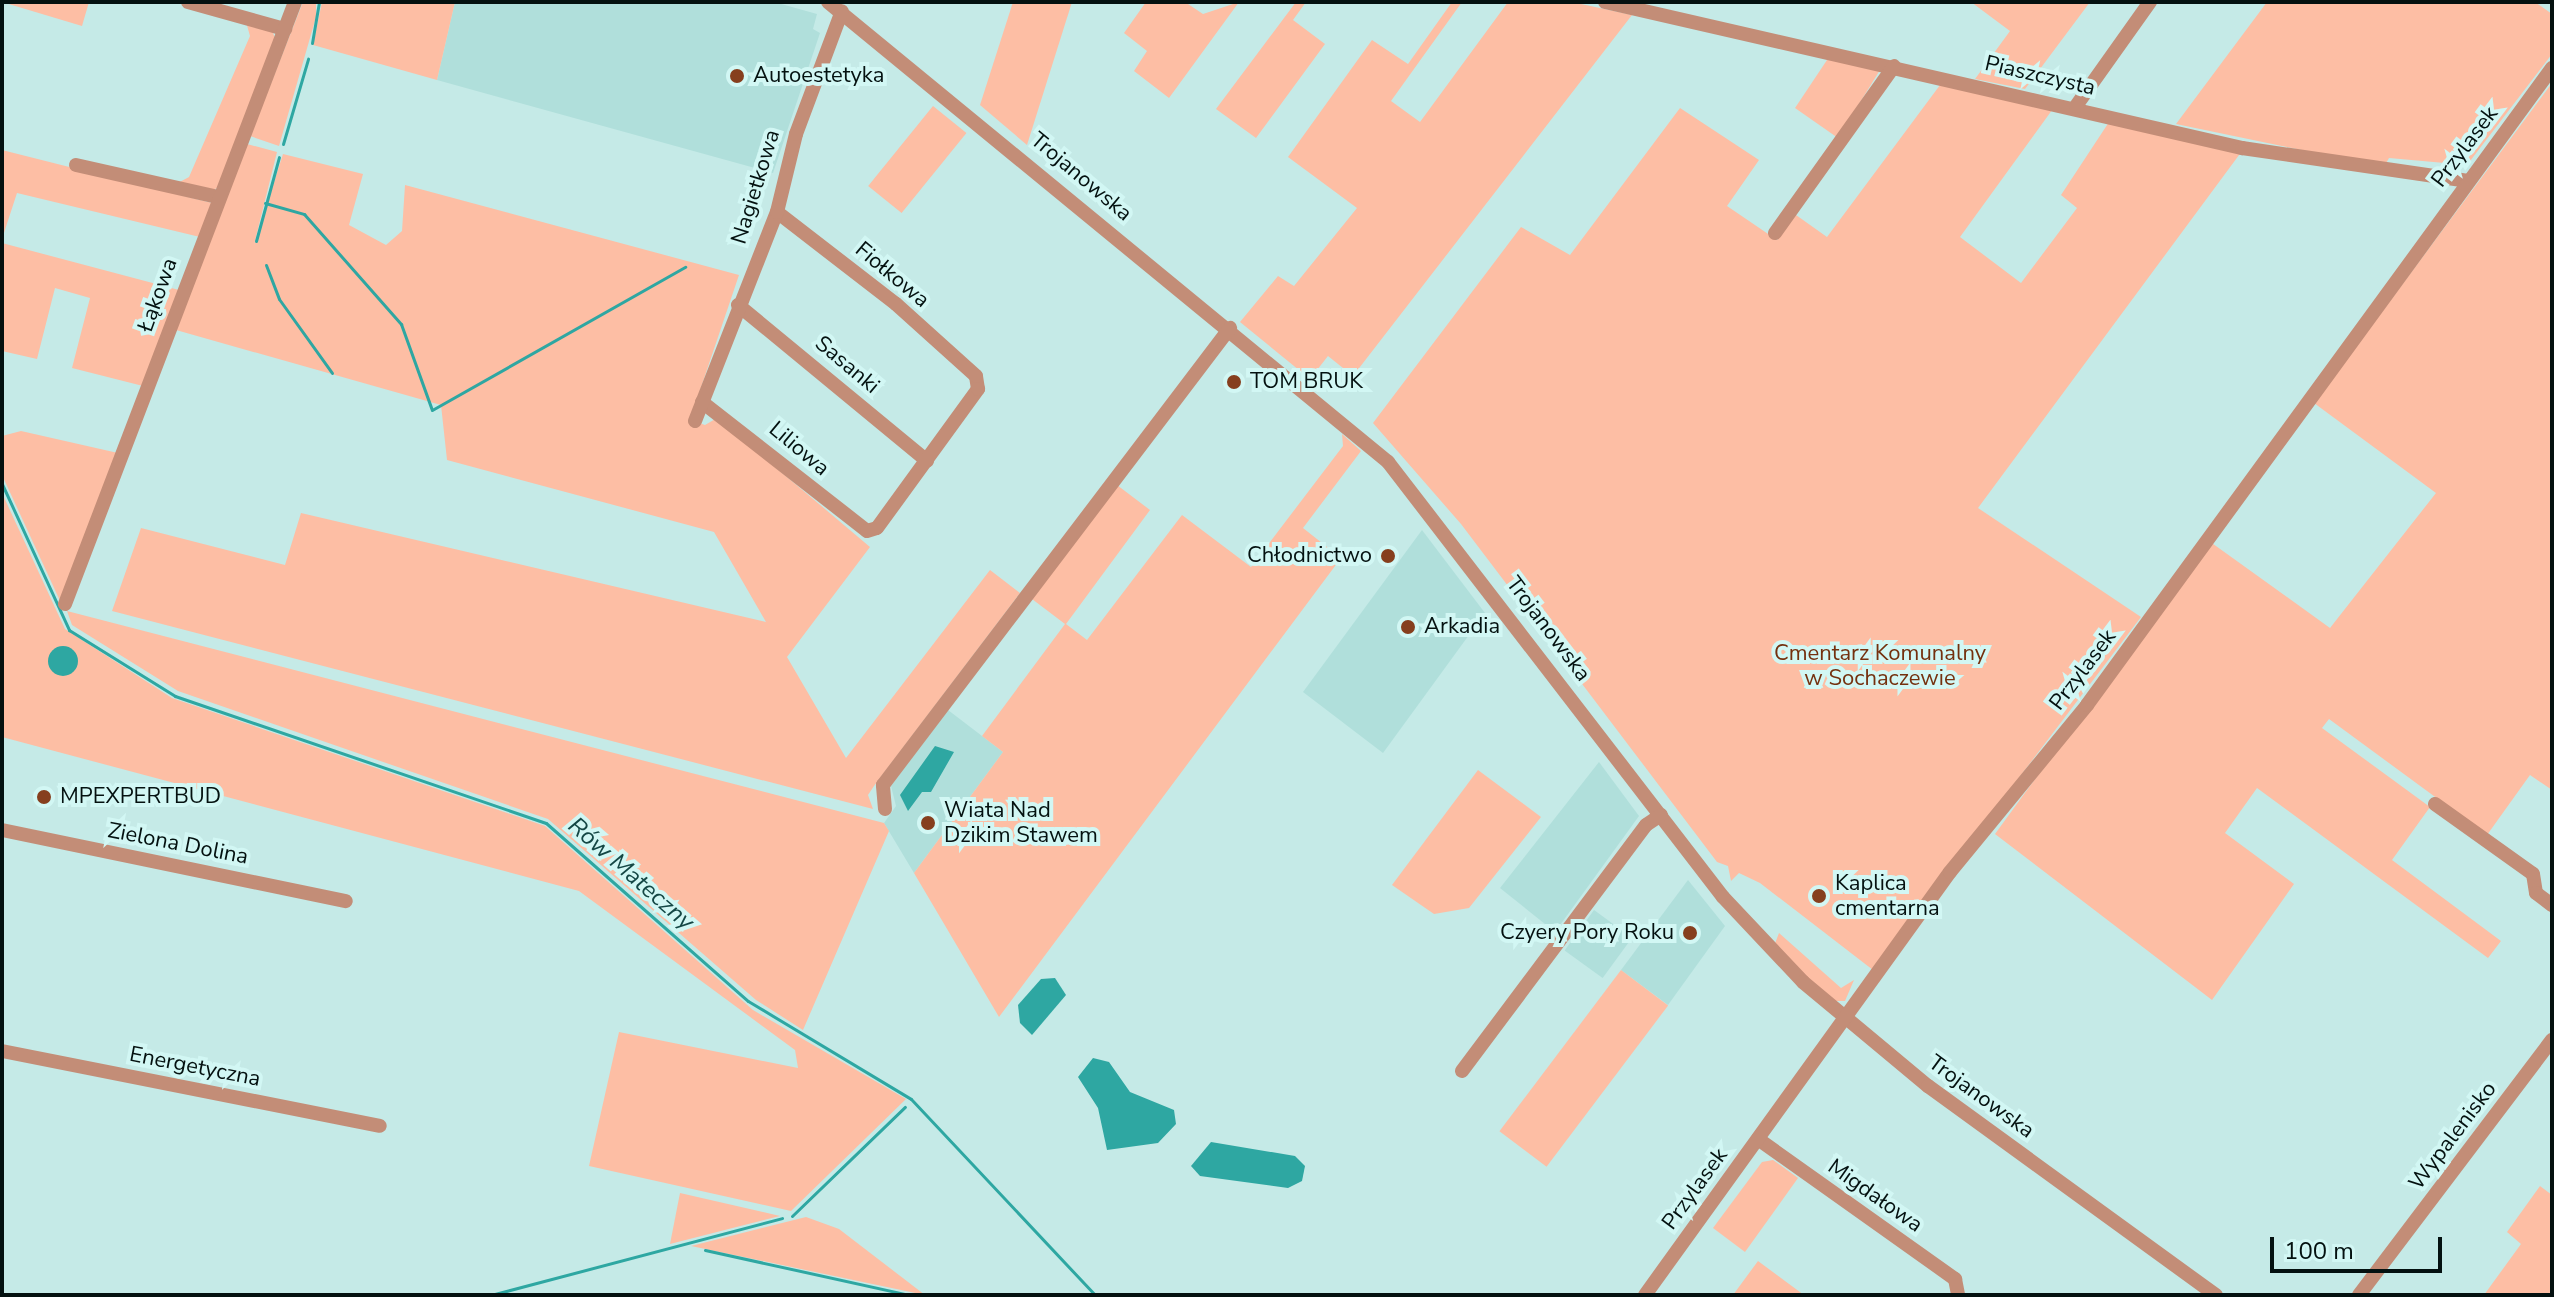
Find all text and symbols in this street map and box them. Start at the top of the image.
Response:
street label: Piaszczysta [1982,51,2098,101]
place label: Autoestetyka [753,63,884,89]
marker: Autoestetyka [728,67,746,85]
street label: Przylasek [2426,101,2504,193]
street label: Nagietkowa [726,127,786,247]
street label: Trojanowska [1025,127,1137,227]
street label: Fiołkowa [850,236,934,314]
street label: Łąkowa [133,255,183,335]
street label: Sasanki [809,330,885,400]
place label: TOM BRUK [1250,369,1363,395]
marker: TOM BRUK [1225,373,1243,391]
street label: Liliowa [763,416,835,482]
place label: Chłodnictwo [1247,543,1372,569]
marker: Chłodnictwo [1379,547,1397,565]
street label: Trojanowska [1500,571,1596,687]
place label: Arkadia [1424,614,1500,640]
marker: Arkadia [1399,618,1417,636]
street label: Przylasek [2044,624,2122,716]
park label: Cmentarz Komunalny w Sochaczewie [1774,640,1986,692]
place label: MPEXPERTBUD [60,784,221,810]
marker: MPEXPERTBUD [35,788,53,806]
place label: Wiata Nad Dzikim Stawem [944,797,1098,848]
water label: Rów Mateczny [562,811,700,937]
marker: Wiata Nad Dzikim Stawem [919,814,937,832]
street label: Zielona Dolina [106,817,250,871]
place label: Kaplica cmentarna [1835,870,1940,922]
marker: Kaplica cmentarna [1810,887,1828,905]
place label: Czyery Pory Roku [1500,920,1674,946]
marker: Czyery Pory Roku [1681,924,1699,942]
street label: Energetyczna [127,1041,263,1093]
street label: Trojanowska [1923,1050,2039,1144]
street label: Wypalenisko [2404,1077,2502,1195]
street label: Przylasek [1657,1143,1733,1235]
street label: Migdałowa [1822,1154,1928,1238]
scale bar [2274,1221,2446,1271]
text: 100 m [2284,1235,2354,1267]

